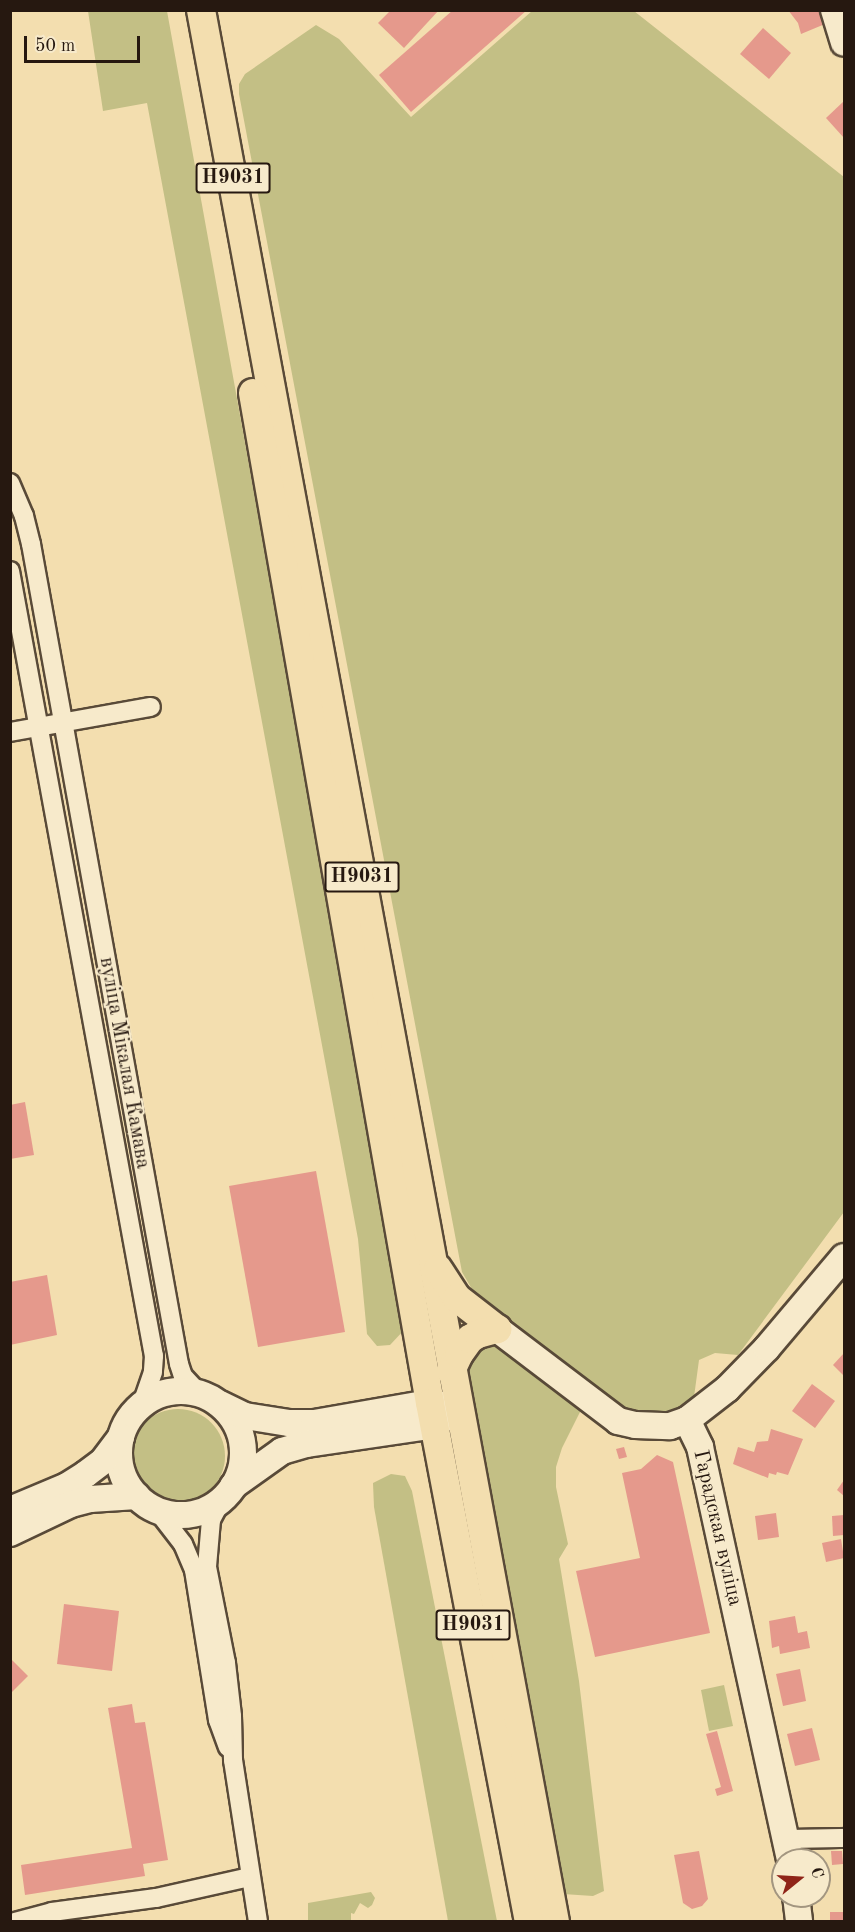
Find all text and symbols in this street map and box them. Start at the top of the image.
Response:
scale bar [27,24,142,62]
text: 50 m [35,37,75,55]
road number: Н9031 [196,161,270,195]
road number: Н9031 [324,860,400,894]
street label: вуліца Мікалая Камава [93,955,155,1171]
street label: Гарадская вуліца [687,1447,747,1609]
road number: Н9031 [436,1608,510,1642]
north arrow [771,1848,831,1908]
text: С [807,1866,825,1881]

